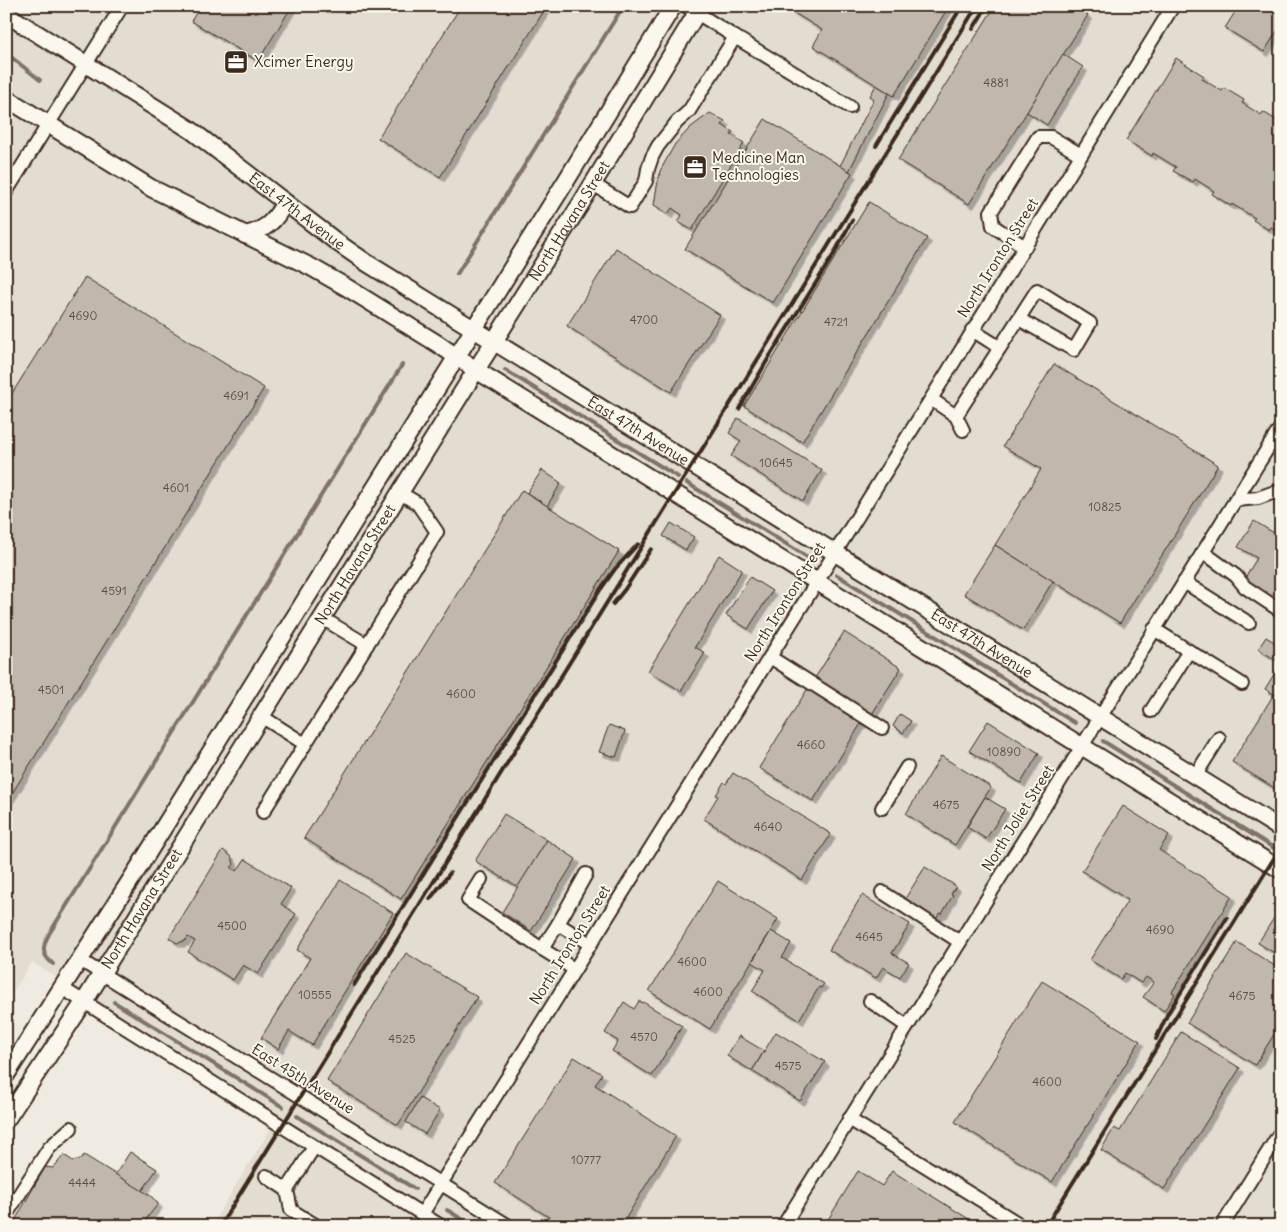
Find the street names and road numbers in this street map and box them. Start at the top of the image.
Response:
street label: North Havana Street [524,157,614,284]
street label: East 47th Avenue [245,168,349,254]
street label: North Ironton Street [953,195,1042,321]
street label: East 47th Avenue [584,392,693,469]
street label: North Havana Street [310,501,399,628]
street label: North Ironton Street [740,539,829,665]
street label: East 47th Avenue [928,605,1036,682]
street label: North Joliet Street [977,761,1058,874]
street label: North Havana Street [97,845,186,972]
street label: North Ironton Street [525,882,614,1008]
street label: East 45th Avenue [248,1039,358,1118]

